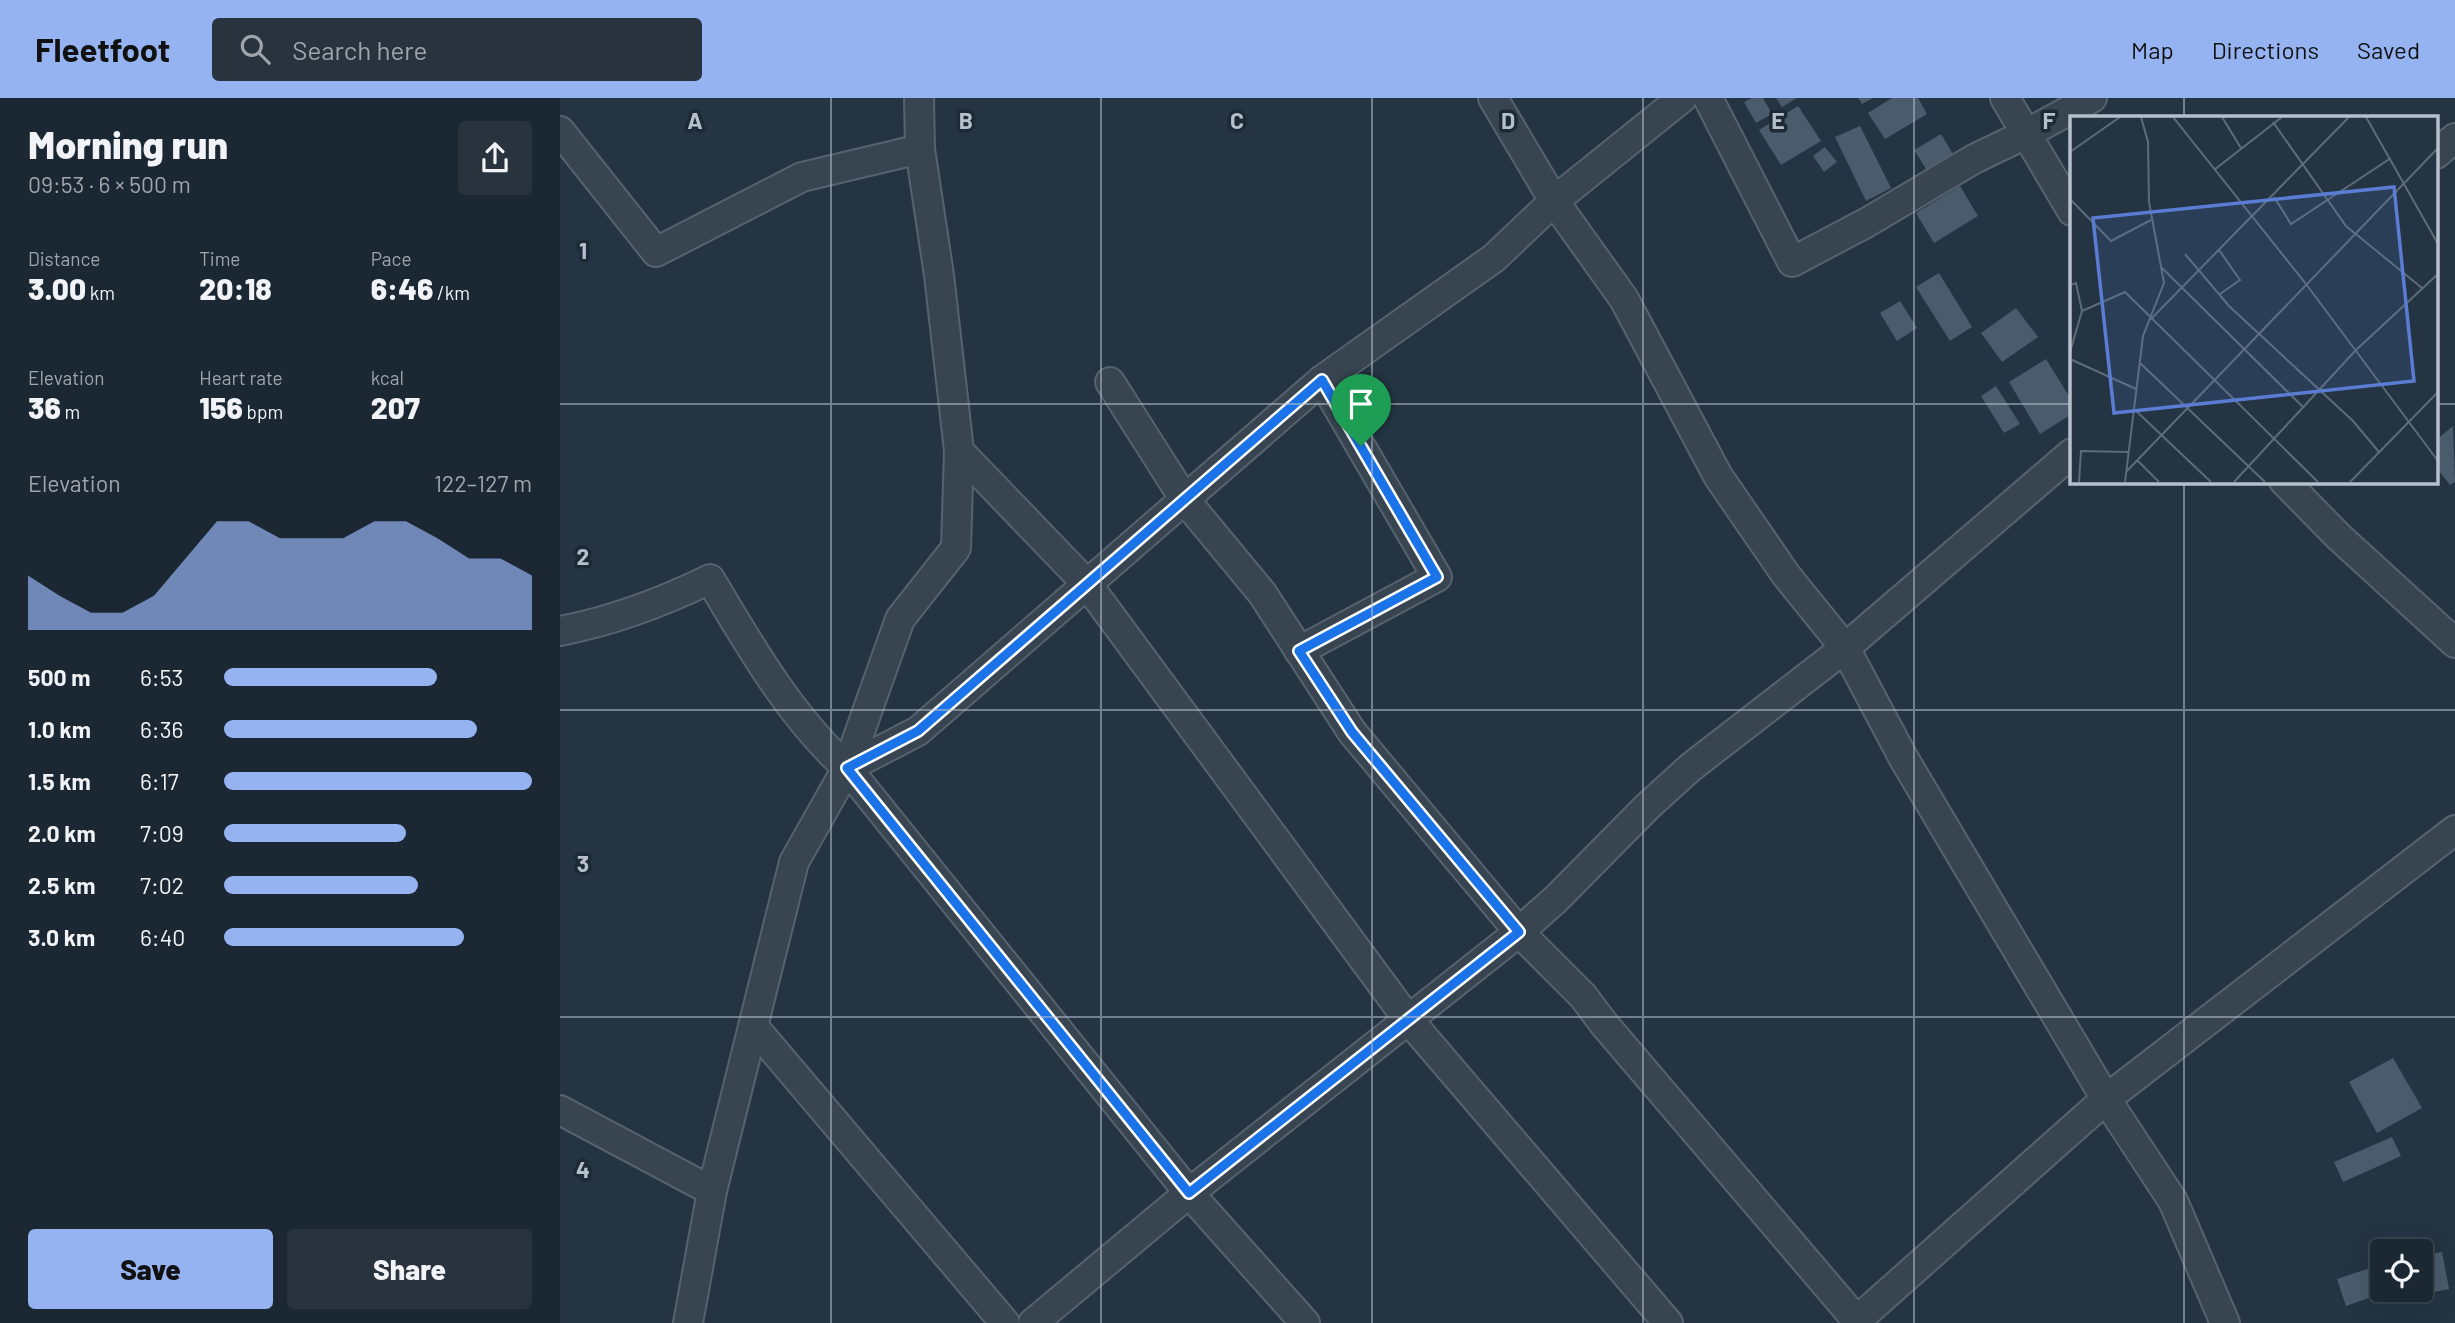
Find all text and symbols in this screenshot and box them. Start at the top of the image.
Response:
search box [212,18,702,81]
text: Fleetfoot [35,29,170,69]
icon: search [236,30,274,68]
text: Search here [292,34,427,65]
text: Map [2131,35,2174,64]
text: Directions [2212,35,2319,64]
text: Saved [2357,35,2420,64]
text: A [687,106,703,134]
text: B [959,106,973,134]
text: C [1230,106,1244,134]
text: D [1501,106,1515,134]
text: E [1771,106,1785,134]
text: F [2043,106,2056,134]
inset map [2070,116,2438,483]
text: Morning run [28,121,228,167]
button: share [458,121,532,195]
text: 09:53 · 6 × 500 m [28,170,191,198]
text: 1 [579,236,587,264]
text: Distance [28,247,100,270]
text: Time [199,247,240,270]
text: Pace [371,247,412,270]
text: 3.00 [28,270,86,306]
text: 20:18 [199,270,272,306]
text: 6:46 [371,270,433,306]
text: km [86,281,115,304]
text: /km [433,281,470,304]
text: Elevation [28,366,105,389]
text: Heart rate [199,366,283,389]
text: kcal [371,366,404,389]
pin [1331,374,1391,446]
icon: arrive [1342,385,1380,423]
text: 36 [28,389,61,425]
text: 156 [199,389,243,425]
text: 207 [371,389,420,425]
text: m [61,400,80,423]
text: bpm [243,400,283,423]
text: Elevation [28,469,121,497]
text: 122–127 m [434,469,532,497]
text: 2 [577,542,589,570]
text: 500 m [28,663,90,691]
text: 6:53 [140,663,183,691]
text: 1.0 km [28,715,91,743]
text: 6:36 [140,715,183,743]
text: 1.5 km [28,767,91,795]
text: 6:17 [140,767,179,795]
text: 2.0 km [28,819,96,847]
text: 7:09 [140,819,184,847]
text: 3 [577,849,589,877]
text: 2.5 km [28,871,96,899]
text: 7:02 [140,871,184,899]
text: 3.0 km [28,923,95,951]
text: 6:40 [140,923,185,951]
text: 4 [576,1155,590,1183]
button: Save [28,1229,273,1309]
button: Share [287,1229,532,1309]
map controls [2370,1239,2433,1302]
button: locate [2370,1239,2433,1302]

